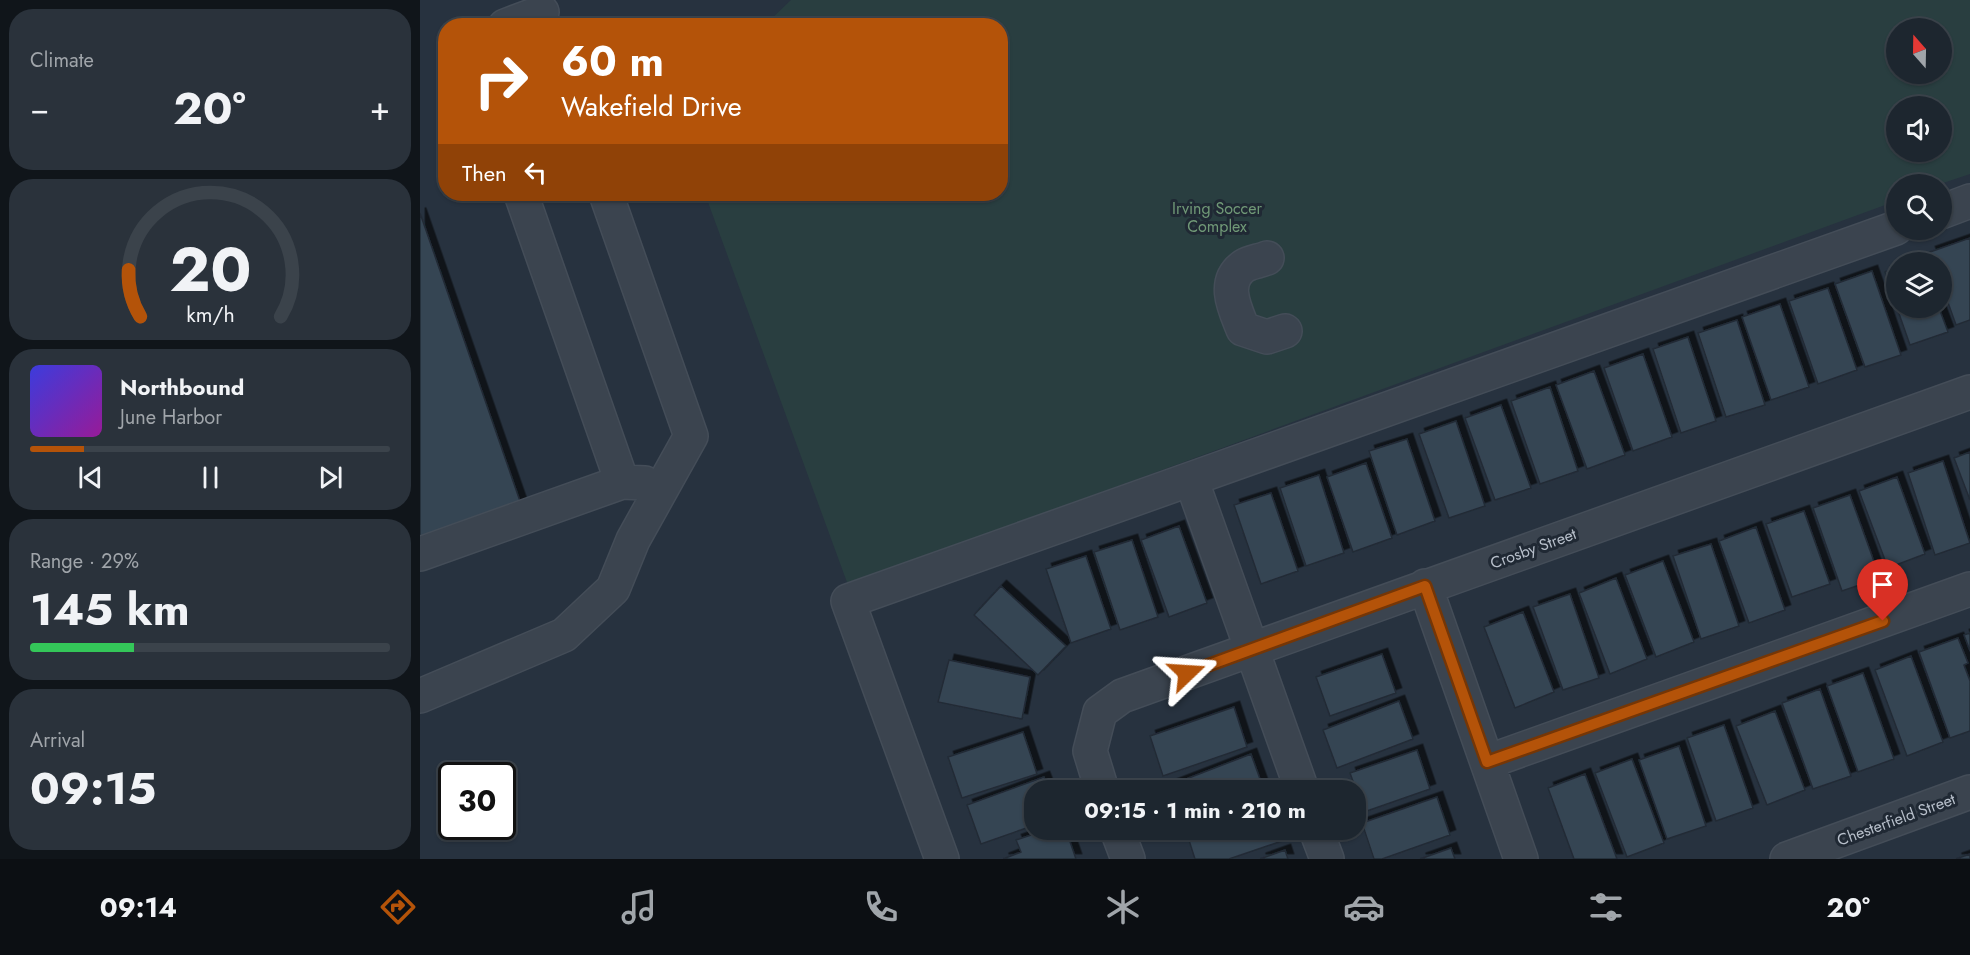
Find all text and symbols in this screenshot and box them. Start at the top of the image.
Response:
north arrow [1886,18,1952,84]
map controls [1886,18,1952,318]
text: 60 m [561,31,664,92]
icon: right [462,42,540,120]
text: Climate [30,46,94,75]
text: 20° [173,76,246,141]
text: − [30,85,49,132]
text: + [370,85,390,132]
text: Wakefield Drive [561,87,742,126]
button: sound [1886,96,1952,162]
icon: left [519,156,552,189]
text: Then [462,157,507,189]
button: search [1886,174,1952,240]
park label: Irving Soccer Complex [1172,197,1262,238]
text: 20 [169,224,251,314]
button: layers [1886,252,1952,318]
text: km/h [186,299,234,330]
text: Northbound [120,371,244,403]
text: June Harbor [120,403,222,432]
icon: previous [74,461,107,494]
icon: pause [194,461,227,494]
icon: next [314,461,347,494]
street label: Crosby Street [1487,522,1580,575]
text: Range · 29% [30,547,139,576]
pin [1857,559,1908,621]
icon: arrive [1866,568,1899,601]
text: 145 km [30,577,190,642]
position arrow [1155,641,1219,705]
text: Arrival [30,726,85,755]
text: 09:15 [30,756,156,821]
speed limit sign: 30 [438,762,516,840]
street label: Chesterfield Street [1834,787,1959,852]
text: 09:15 · 1 min · 210 m [1084,794,1306,826]
icon: directions [377,886,419,928]
icon: music [618,886,660,928]
icon: phone [860,886,902,928]
icon: climate [1102,886,1144,928]
icon: car [1343,886,1385,928]
icon: filters [1585,886,1627,928]
text: 09:14 [100,888,177,927]
text: 20° [1827,888,1870,927]

